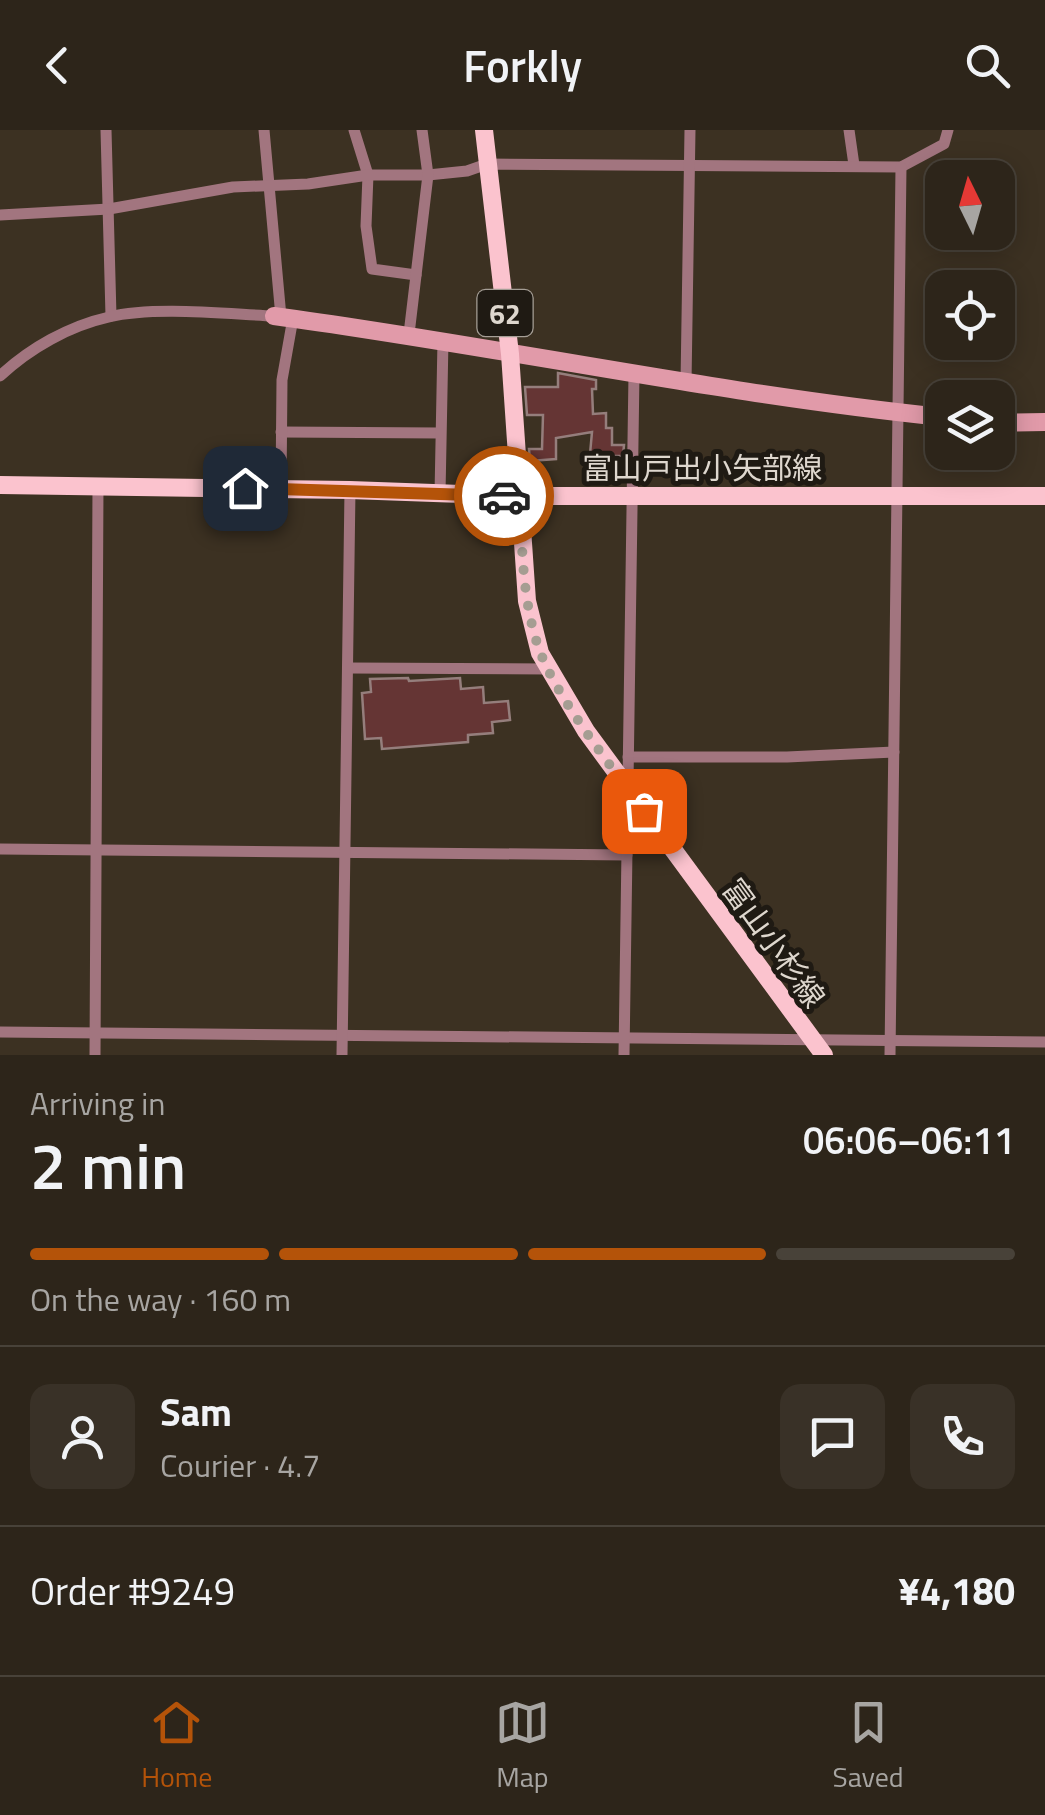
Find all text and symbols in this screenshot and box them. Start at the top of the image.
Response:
text: Forkly [463,31,582,99]
icon: back [30,38,85,93]
icon: search [960,38,1015,93]
north arrow [925,160,1015,250]
map controls [925,160,1015,470]
button: locate [925,270,1015,360]
road number: 62 [478,290,532,336]
button: layers [925,380,1015,470]
street label: 富山戸出小矢部線 [582,445,822,491]
pin [203,446,288,531]
courier [454,446,554,546]
icon: home [218,461,273,516]
icon: car [477,469,532,524]
pin [602,769,687,854]
icon: bag [617,784,672,839]
street label: 富山小杉線 [711,869,837,1017]
text: Arriving in [30,1079,166,1127]
text: 06:06–06:11 [803,1111,1015,1169]
text: 2 min [30,1115,186,1214]
text: On the way · 160 m [30,1275,291,1323]
text: Sam [160,1383,232,1441]
button: person [30,1384,135,1489]
button: chat [780,1384,885,1489]
button: phone [910,1384,1015,1489]
text: Courier · 4.7 [160,1441,320,1489]
text: Order #9249 [30,1562,235,1620]
text: ¥4,180 [899,1562,1015,1620]
tab: Home [141,1695,212,1798]
tab: Map [495,1695,550,1798]
tab: Saved [832,1695,904,1798]

